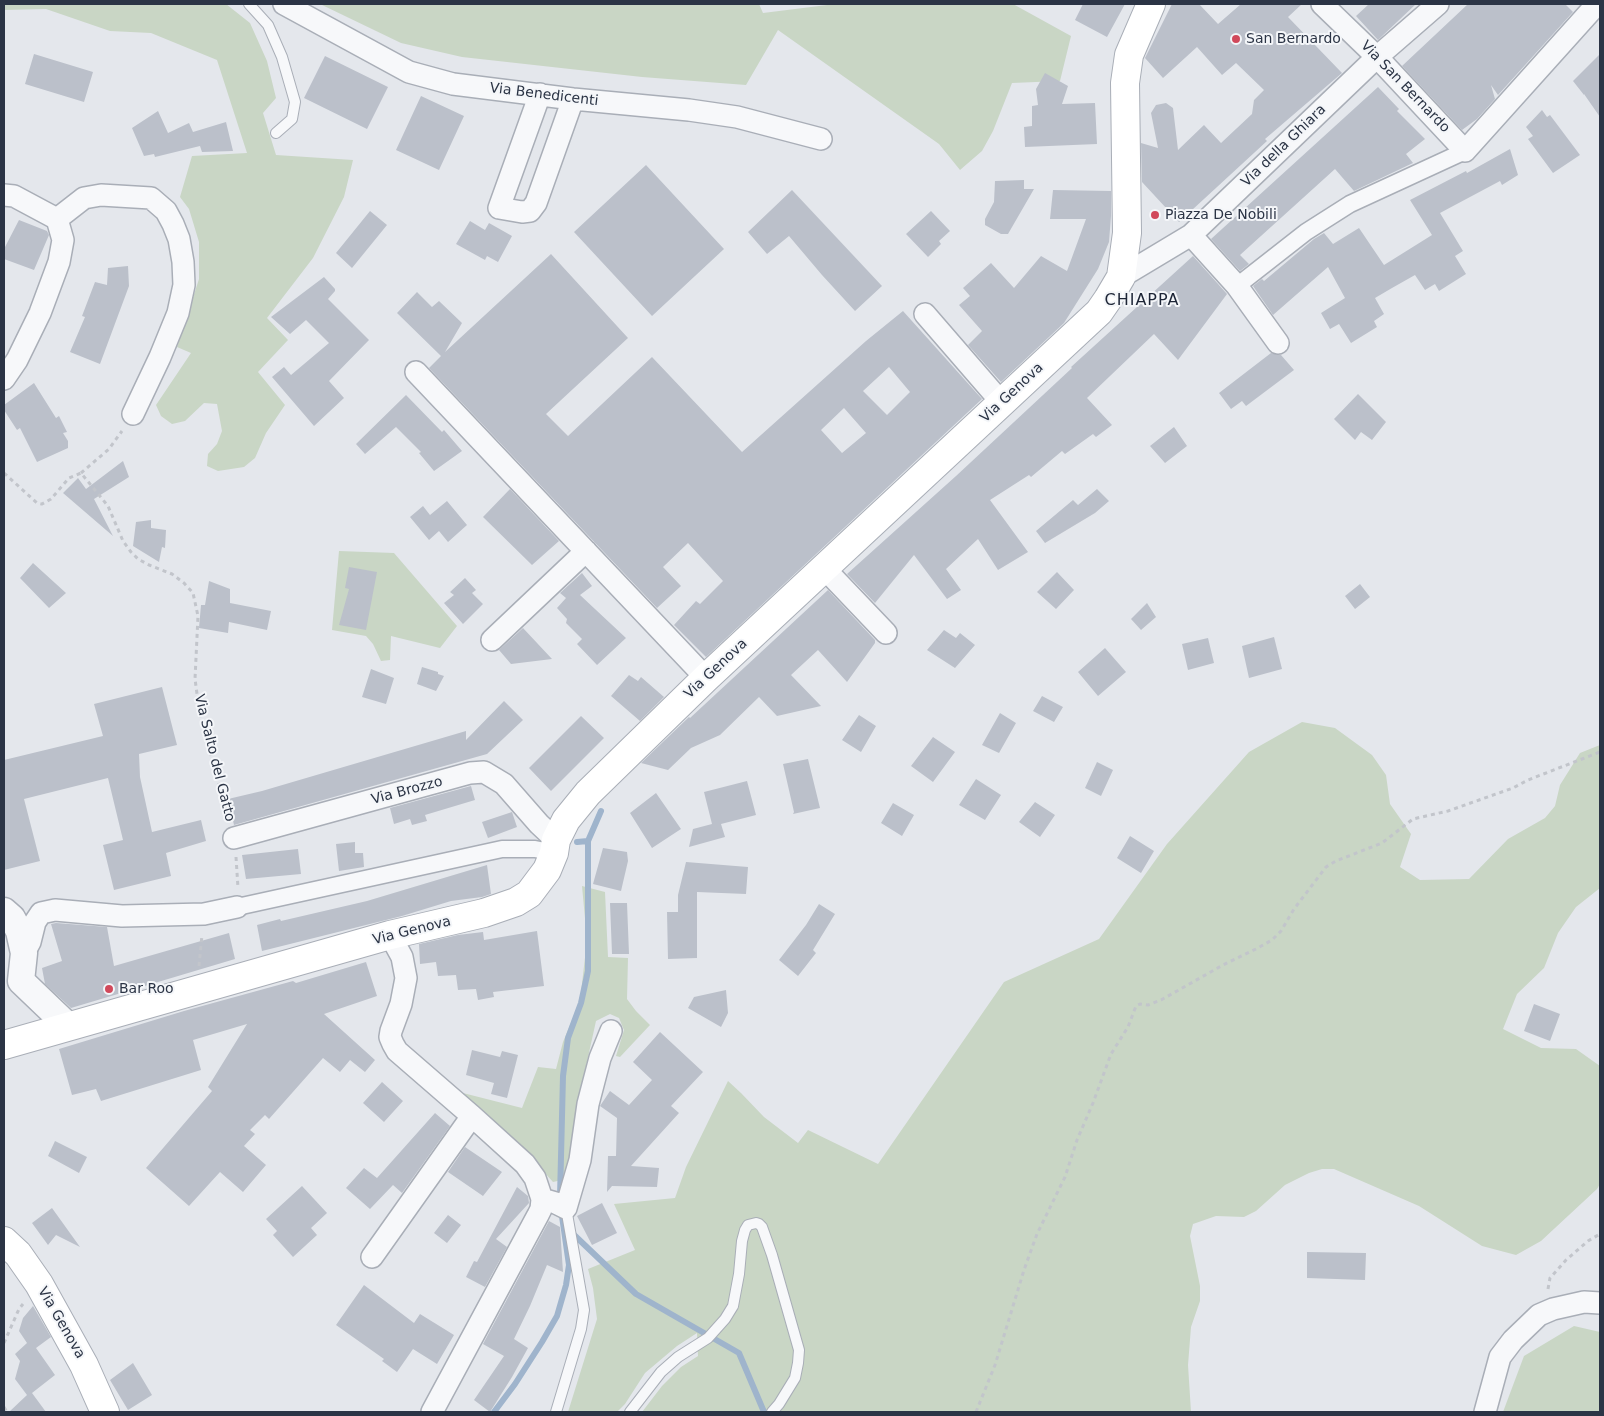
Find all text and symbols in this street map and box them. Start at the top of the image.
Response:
place label: San Bernardo [1246,31,1341,47]
marker: San Bernardo [1230,33,1242,45]
street label: Via San Bernardo [1357,38,1453,136]
street label: Via Benedicenti [489,80,599,110]
street label: Via della Ghiara [1238,101,1330,191]
place label: Piazza De Nobili [1165,207,1277,223]
marker: Piazza De Nobili [1149,209,1161,221]
district label: CHIAPPA [1104,291,1180,311]
street label: Via Genova [977,360,1047,426]
street label: Via Genova [681,636,751,702]
street label: Via Salto del Gatto [190,692,238,824]
street label: Via Brozzo [370,773,444,809]
street label: Via Genova [371,913,453,949]
place label: Bar Roo [119,981,174,997]
marker: Bar Roo [103,983,115,995]
street label: Via Genova [34,1284,88,1362]

